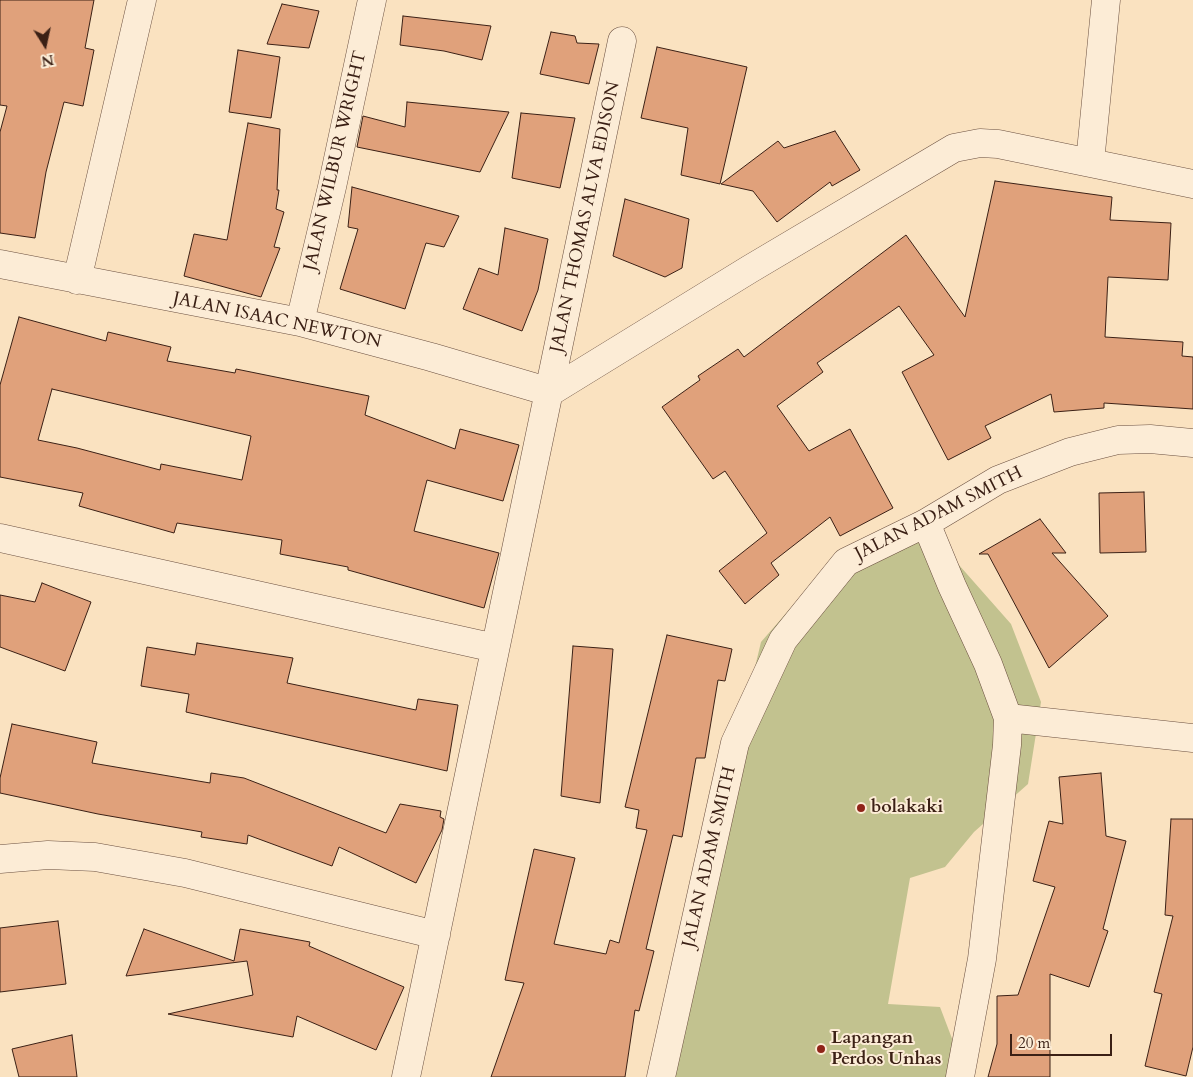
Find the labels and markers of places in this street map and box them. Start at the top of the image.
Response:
place label: bolakaki [871,797,943,819]
marker: bolakaki [855,802,867,814]
place label: Lapangan Perdos Unhas [831,1028,941,1070]
marker: Lapangan Perdos Unhas [815,1043,827,1055]

